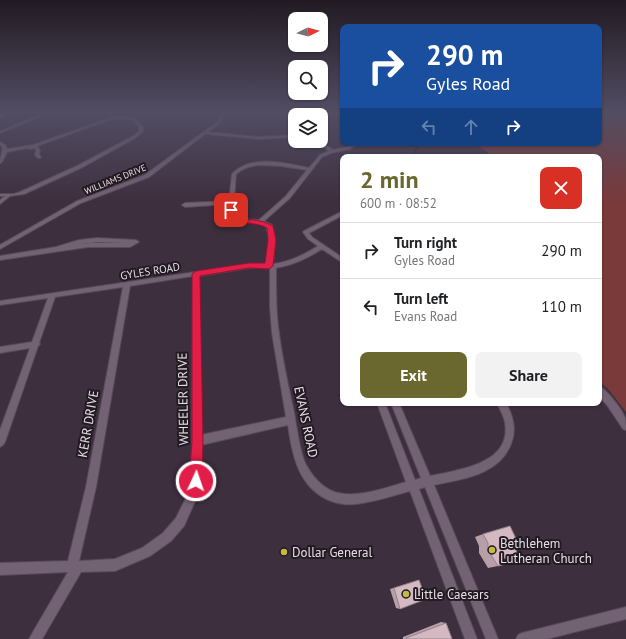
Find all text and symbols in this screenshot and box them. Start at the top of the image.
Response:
north arrow [288,12,328,52]
map controls [288,12,328,148]
text: 290 m [426,36,503,73]
icon: right [360,40,412,92]
button: search [288,60,328,100]
text: Gyles Road [426,72,510,95]
button: layers [288,108,328,148]
icon: left [418,116,440,138]
icon: ahead [460,116,482,138]
icon: right [502,116,524,138]
street label: WILLIAMS DRIVE [83,162,148,196]
text: 2 min [360,164,419,195]
button: close [540,167,582,209]
pin [214,193,248,227]
text: 600 m · 08:52 [360,195,437,212]
icon: arrive [220,199,242,221]
text: Turn right [394,233,457,252]
icon: right [360,240,382,262]
text: 290 m [541,241,582,260]
text: Gyles Road [394,252,455,269]
street label: GYLES ROAD [119,259,181,283]
text: Turn left [394,289,448,308]
icon: left [360,296,382,318]
text: 110 m [541,297,582,316]
text: Evans Road [394,308,457,325]
street label: WHEELER DRIVE [174,352,192,445]
button: Exit [360,352,467,398]
button: Share [475,352,582,398]
street label: EVANS ROAD [290,385,322,459]
street label: KERR DRIVE [74,389,102,459]
position arrow [175,460,217,502]
place label: Bethlehem Lutheran Church [500,535,592,567]
place label: Dollar General [292,544,373,561]
marker: Bethlehem Lutheran Church [487,545,497,555]
marker: Dollar General [279,547,289,557]
place label: Little Caesars [414,586,489,603]
marker: Little Caesars [401,589,411,599]

